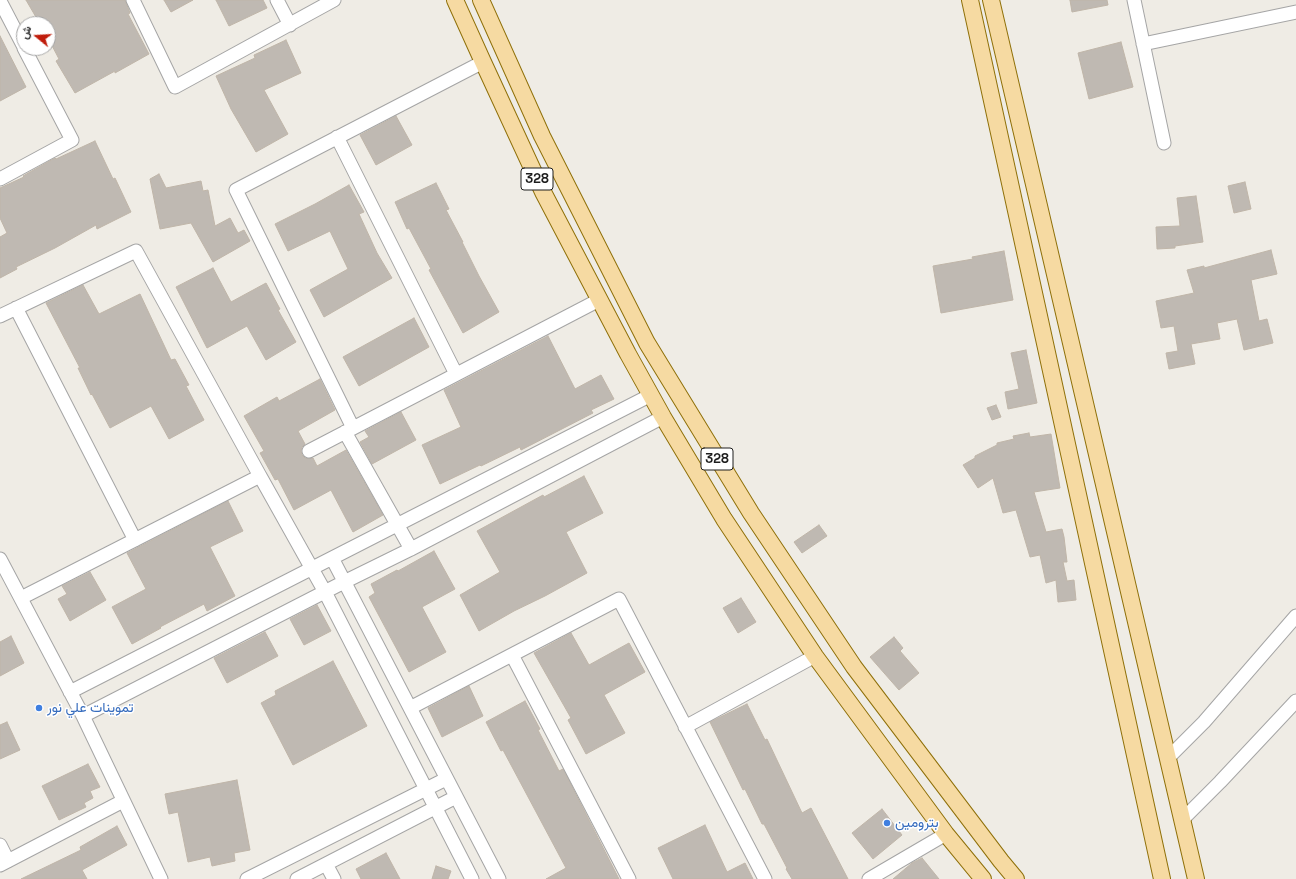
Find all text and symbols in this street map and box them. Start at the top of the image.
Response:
north arrow [16,16,56,56]
text: ش [17,24,34,41]
road number: 328 [521,168,553,190]
road number: 328 [701,448,733,470]
place label: تموينات علي نور [47,700,134,716]
marker: تموينات علي نور [34,703,44,713]
place label: بترومين [895,815,939,831]
marker: بترومين [882,818,892,828]

